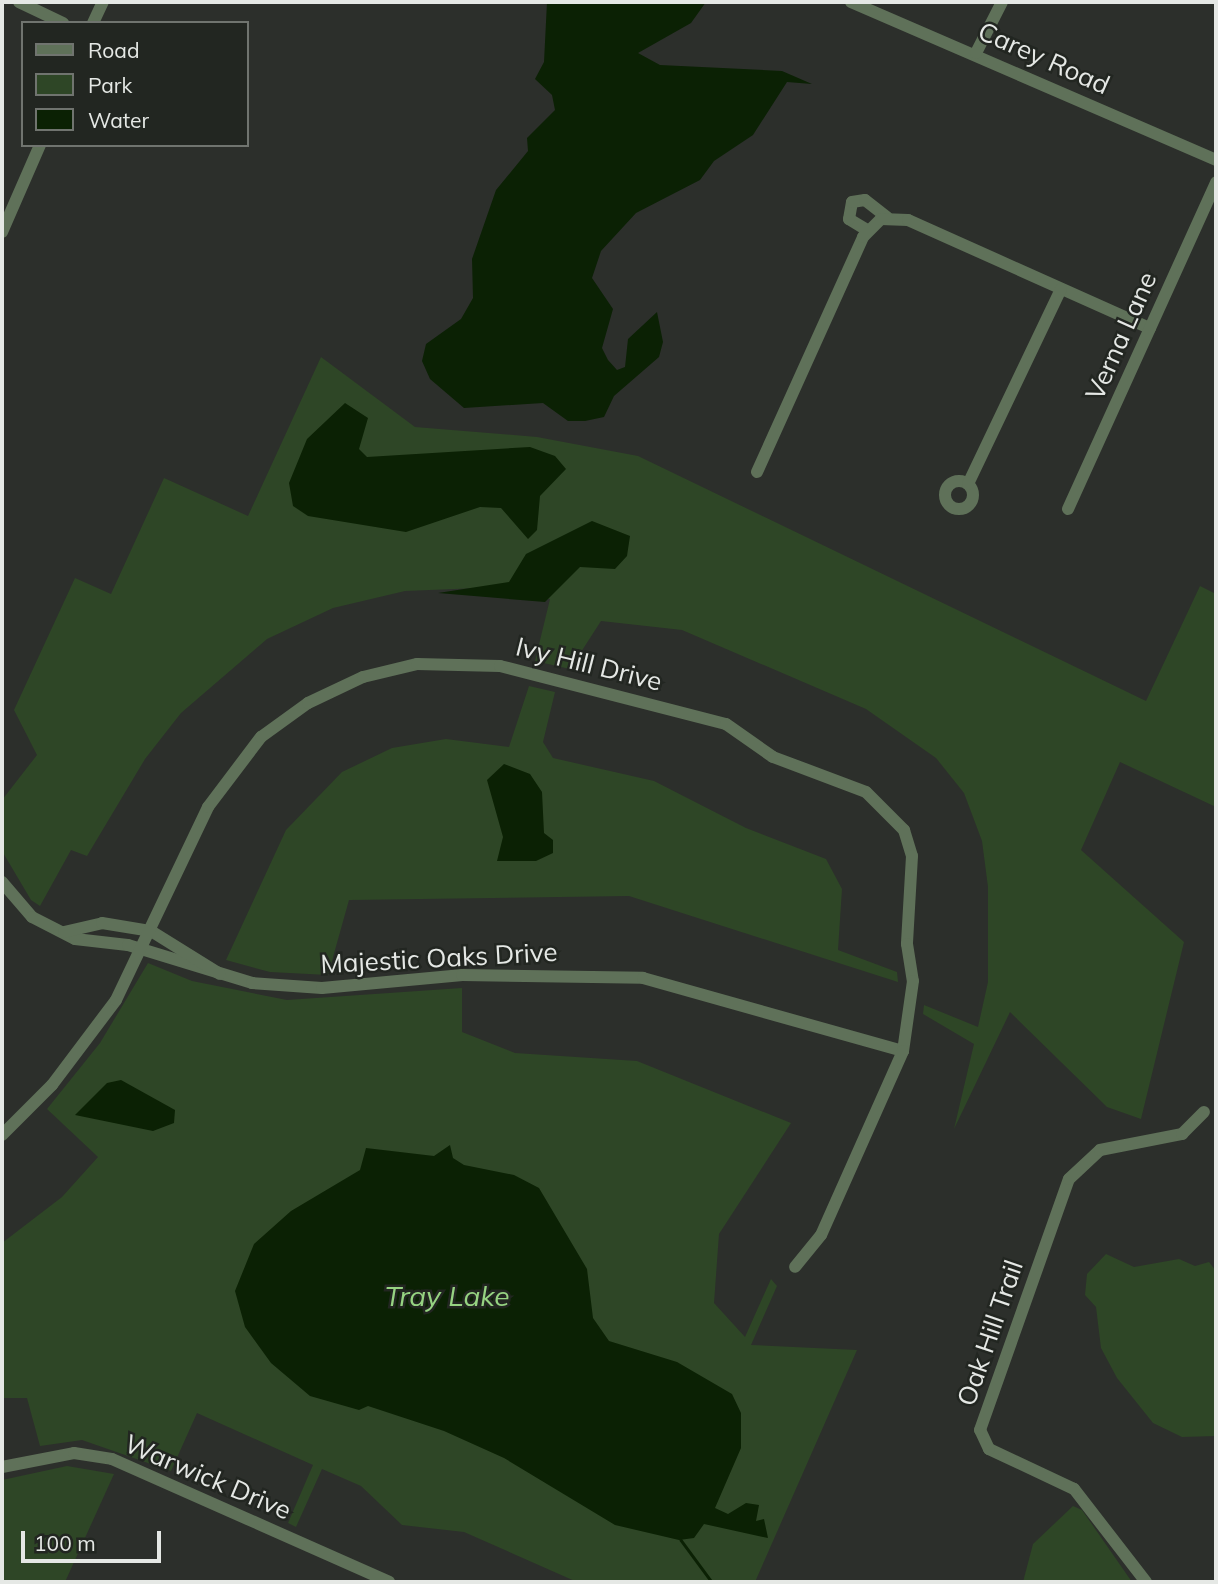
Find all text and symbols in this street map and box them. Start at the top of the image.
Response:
street label: Carey Road [973,15,1115,101]
legend [21,21,248,147]
text: Road [88,37,139,63]
text: Park [88,72,132,98]
text: Water [88,107,149,133]
street label: Verna Lane [1079,267,1163,405]
street label: Ivy Hill Drive [513,631,665,697]
street label: Majestic Oaks Drive [320,936,558,980]
street label: Oak Hill Trail [950,1256,1030,1410]
water label: Tray Lake [385,1279,509,1313]
street label: Warwick Drive [120,1428,296,1526]
scale bar [24,1518,164,1562]
text: 100 m [34,1530,96,1556]

